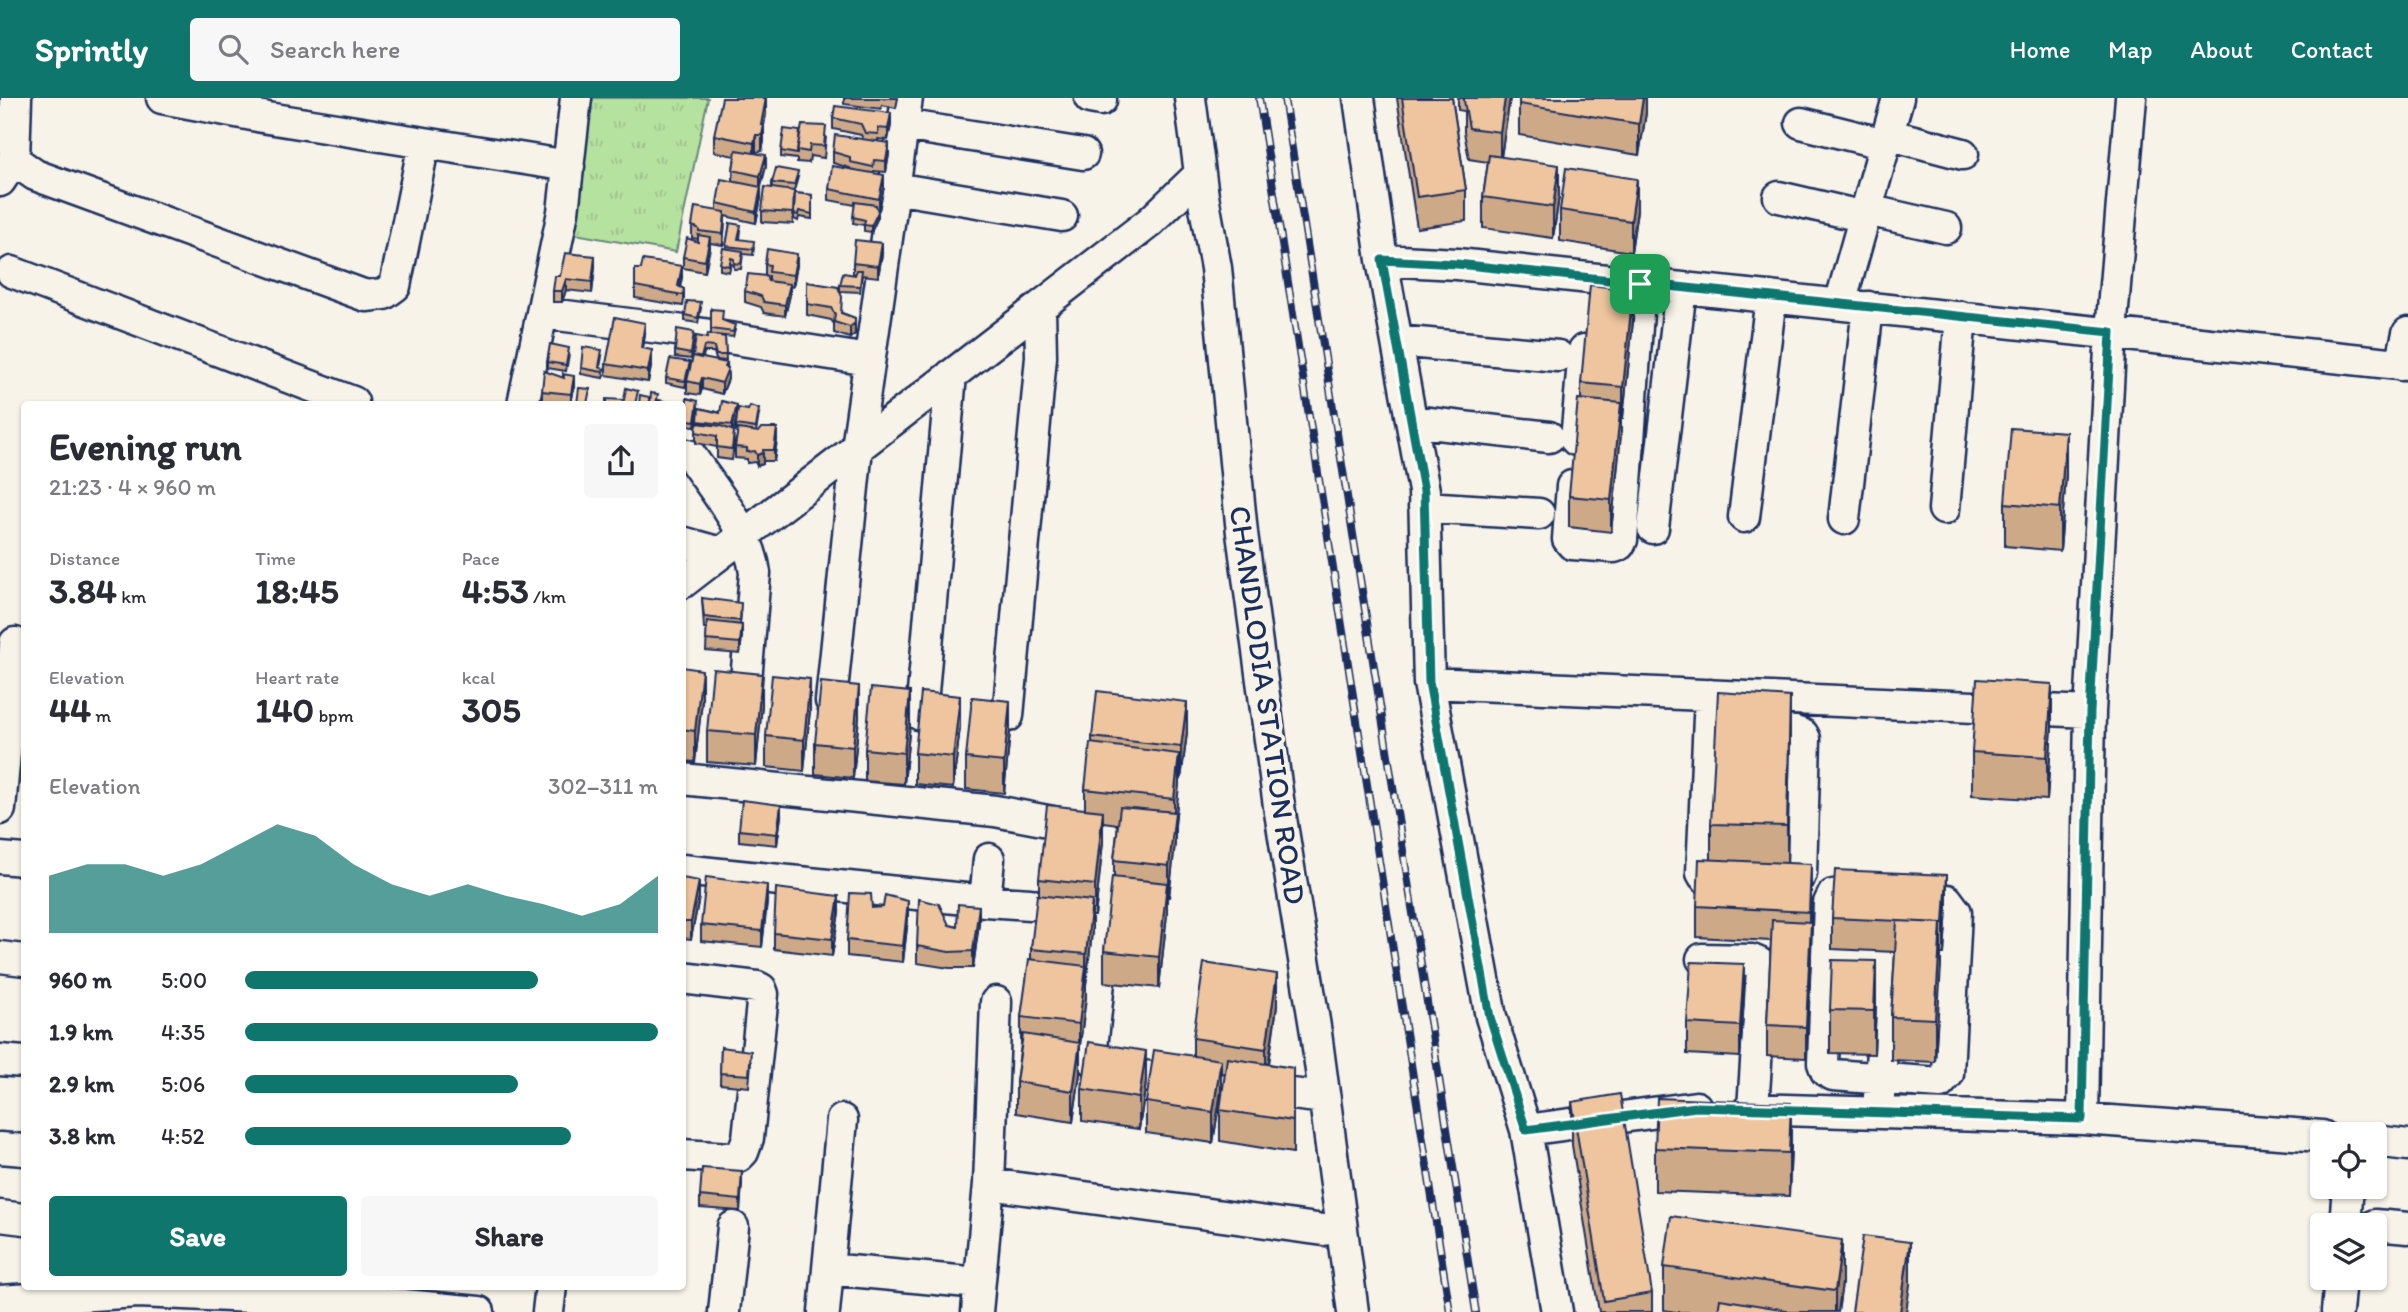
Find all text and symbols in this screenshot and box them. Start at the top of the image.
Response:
search box [190,18,680,81]
text: Sprintly [35,30,148,69]
icon: search [214,30,252,68]
text: Search here [270,33,400,65]
text: Home [2010,35,2070,64]
text: Map [2108,35,2152,64]
text: About [2190,35,2253,64]
text: Contact [2291,35,2373,64]
pin [1610,254,1670,314]
icon: arrive [1621,265,1659,303]
text: Evening run [49,424,242,470]
button: share [584,424,658,498]
text: 21:23 · 4 × 960 m [49,473,216,501]
street label: CHANDLODIA STATION ROAD [1222,503,1314,907]
text: Distance [49,547,120,570]
text: Time [255,547,296,570]
text: Pace [462,547,500,570]
text: 3.84 [49,570,117,612]
text: 18:45 [255,570,339,612]
text: 4:53 [462,570,529,612]
text: km [117,585,146,608]
text: /km [529,585,566,608]
text: Elevation [49,666,125,689]
text: Heart rate [255,666,339,689]
text: kcal [462,666,495,689]
text: 44 [49,689,91,731]
text: 140 [255,689,314,731]
text: 305 [462,689,521,731]
text: m [91,704,111,727]
text: bpm [314,704,354,727]
text: Elevation [49,772,140,800]
text: 302–311 m [548,772,658,800]
text: 960 m [49,966,112,994]
text: 5:00 [161,966,207,994]
text: 1.9 km [49,1018,113,1046]
text: 4:35 [161,1018,205,1046]
text: 2.9 km [49,1070,114,1098]
text: 5:06 [161,1070,205,1098]
text: 3.8 km [49,1122,115,1150]
text: 4:52 [161,1122,205,1150]
map controls [2310,1122,2387,1290]
button: locate [2310,1122,2387,1199]
button: Save [49,1196,347,1276]
button: Share [361,1196,658,1276]
button: layers [2310,1213,2387,1290]

